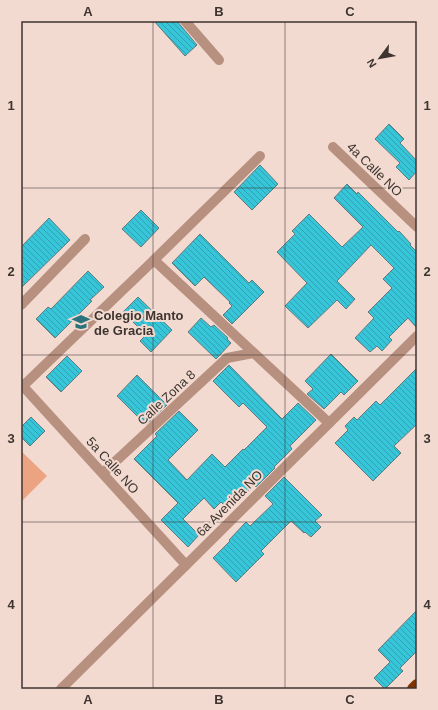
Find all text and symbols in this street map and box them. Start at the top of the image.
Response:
text: A [83,4,93,19]
text: B [214,4,224,19]
text: C [345,4,355,19]
north arrow [360,38,400,78]
text: N [364,57,379,70]
text: 1 [7,98,15,113]
text: 1 [423,98,431,113]
street label: 4a Calle NO [344,139,405,199]
text: 2 [7,264,15,279]
text: 2 [423,264,431,279]
place label: Colegio Manto de Gracia [94,308,184,338]
school or university icon: Colegio Manto de Gracia [71,312,91,332]
street label: Calle Zona 8 [134,367,198,428]
text: 3 [7,431,15,446]
text: 3 [423,431,431,446]
street label: 5a Calle NO [83,434,142,497]
street label: 6a Avenida NO [193,467,265,539]
text: 4 [7,597,15,612]
text: 4 [423,597,431,612]
text: A [83,692,93,707]
text: B [214,692,224,707]
text: C [345,692,355,707]

